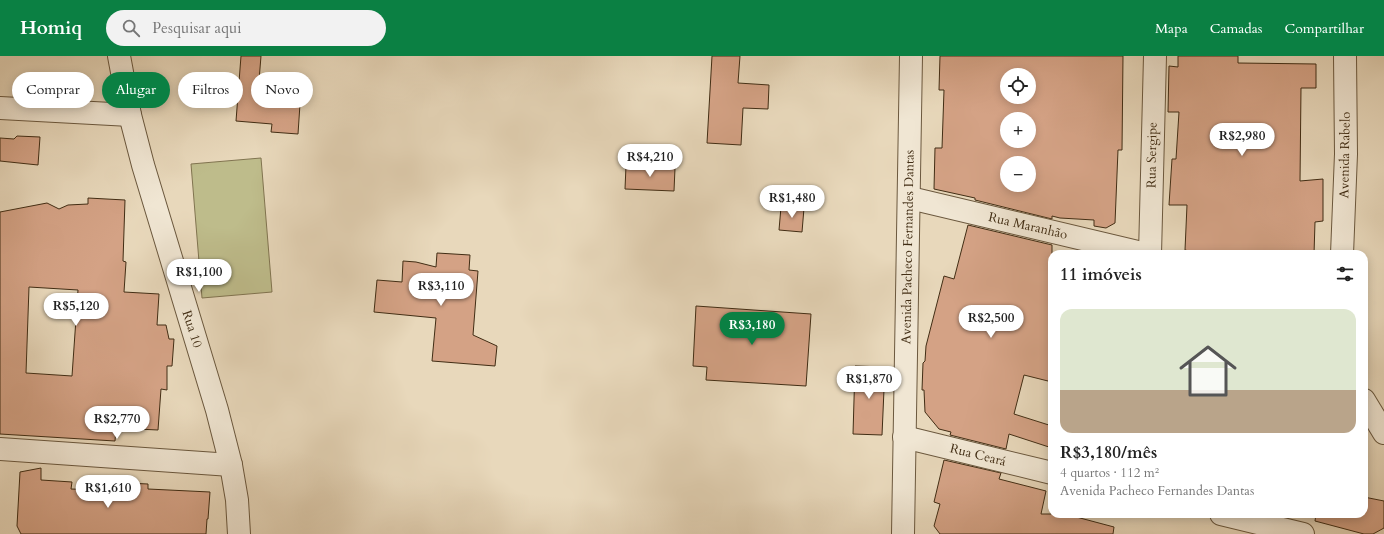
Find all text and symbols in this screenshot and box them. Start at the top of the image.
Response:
search box [106,10,386,46]
text: Homiq [20,15,82,41]
icon: search [120,17,142,39]
text: Pesquisar aqui [152,18,241,38]
text: Mapa [1155,19,1188,38]
text: Camadas [1210,19,1263,38]
text: Compartilhar [1285,19,1364,38]
map controls [1000,68,1036,192]
button: locate [1000,68,1036,104]
chip: Comprar [12,72,94,108]
chip: Alugar [102,72,170,108]
chip: Filtros [178,72,243,108]
chip: Novo [251,72,313,108]
button: + [1000,112,1036,148]
street label: Avenida Rabelo [1335,112,1355,198]
street label: Rua Sergipe [1142,122,1162,188]
pin: R$2,980 [1205,123,1279,157]
text: R$2,980 [1219,127,1265,145]
pin: R$4,210 [613,144,687,178]
text: R$4,210 [627,148,673,166]
street label: Avenida Pacheco Fernandes Dantas [897,150,919,344]
button: − [1000,156,1036,192]
pin: R$1,480 [755,185,829,219]
text: R$1,480 [769,189,815,207]
street label: Rua Maranhão [987,208,1069,244]
pin: R$1,100 [162,259,236,293]
text: R$1,100 [176,263,222,281]
text: 11 imóveis [1060,263,1142,286]
icon: filters [1334,263,1356,285]
pin: R$3,110 [404,273,478,307]
text: R$3,110 [418,277,464,295]
pin: R$5,120 [39,293,113,327]
text: R$5,120 [53,297,99,315]
pin: R$2,500 [954,305,1028,339]
street label: Rua 10 [177,308,207,350]
text: R$2,500 [968,309,1014,327]
pin: R$3,180 [715,312,789,346]
text: R$3,180 [729,316,775,334]
icon: home [1172,335,1244,407]
pin: R$1,870 [832,366,906,400]
text: R$1,870 [846,370,892,388]
pin: R$2,770 [80,406,154,440]
text: R$2,770 [94,410,140,428]
street label: Rua Ceará [948,439,1008,471]
text: R$3,180/mês [1060,441,1157,464]
text: 4 quartos · 112 m² [1060,464,1159,482]
pin: R$1,610 [71,475,145,509]
text: R$1,610 [85,479,131,497]
text: Avenida Pacheco Fernandes Dantas [1060,482,1254,500]

